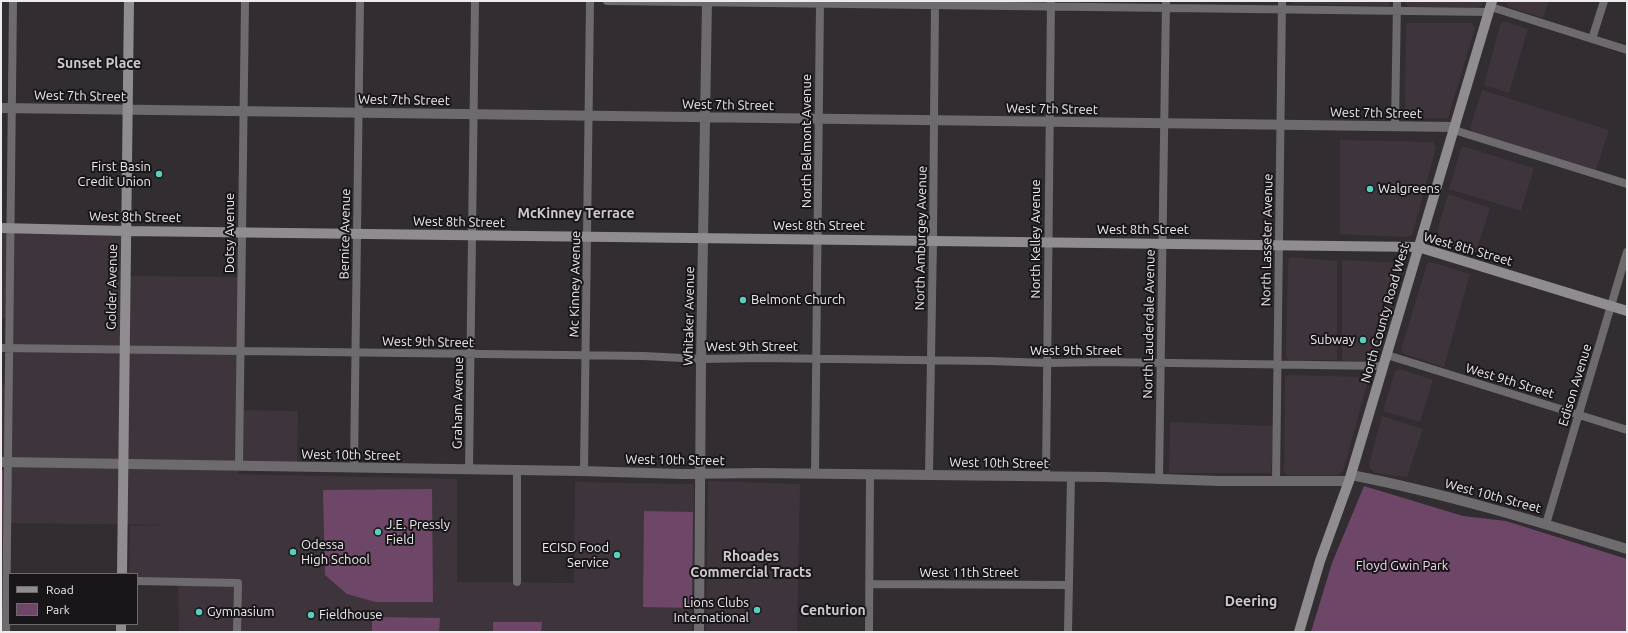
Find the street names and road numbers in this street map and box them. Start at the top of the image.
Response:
street label: North Belmont Avenue [799,74,815,208]
street label: West 7th Street [34,87,126,105]
street label: West 7th Street [358,91,450,109]
street label: West 7th Street [682,96,774,114]
street label: West 7th Street [1006,100,1098,118]
street label: West 7th Street [1330,104,1422,122]
street label: North Amburgey Avenue [912,166,930,310]
street label: North Lasseter Avenue [1258,173,1276,307]
street label: North Kelley Avenue [1028,179,1044,299]
street label: Bernice Avenue [336,188,354,280]
street label: Dotsy Avenue [222,193,238,273]
street label: West 8th Street [89,208,181,226]
street label: West 8th Street [413,213,505,231]
street label: West 8th Street [773,218,865,234]
street label: West 8th Street [1097,222,1189,238]
street label: West 8th Street [1422,229,1514,269]
street label: Mc Kinney Avenue [566,231,584,337]
street label: North County Road West [1358,241,1412,385]
street label: Golder Avenue [103,244,121,330]
street label: North Lauderdale Avenue [1140,249,1158,399]
street label: Whitaker Avenue [680,266,698,366]
street label: West 9th Street [382,333,474,351]
street label: West 9th Street [706,339,798,355]
street label: Edison Avenue [1555,342,1595,428]
street label: West 9th Street [1030,343,1122,359]
street label: Graham Avenue [449,357,467,449]
street label: West 9th Street [1464,360,1556,402]
street label: West 10th Street [301,446,401,464]
street label: West 10th Street [625,451,725,469]
street label: West 10th Street [949,454,1049,472]
street label: West 10th Street [1443,476,1543,516]
street label: West 11th Street [919,565,1019,581]

